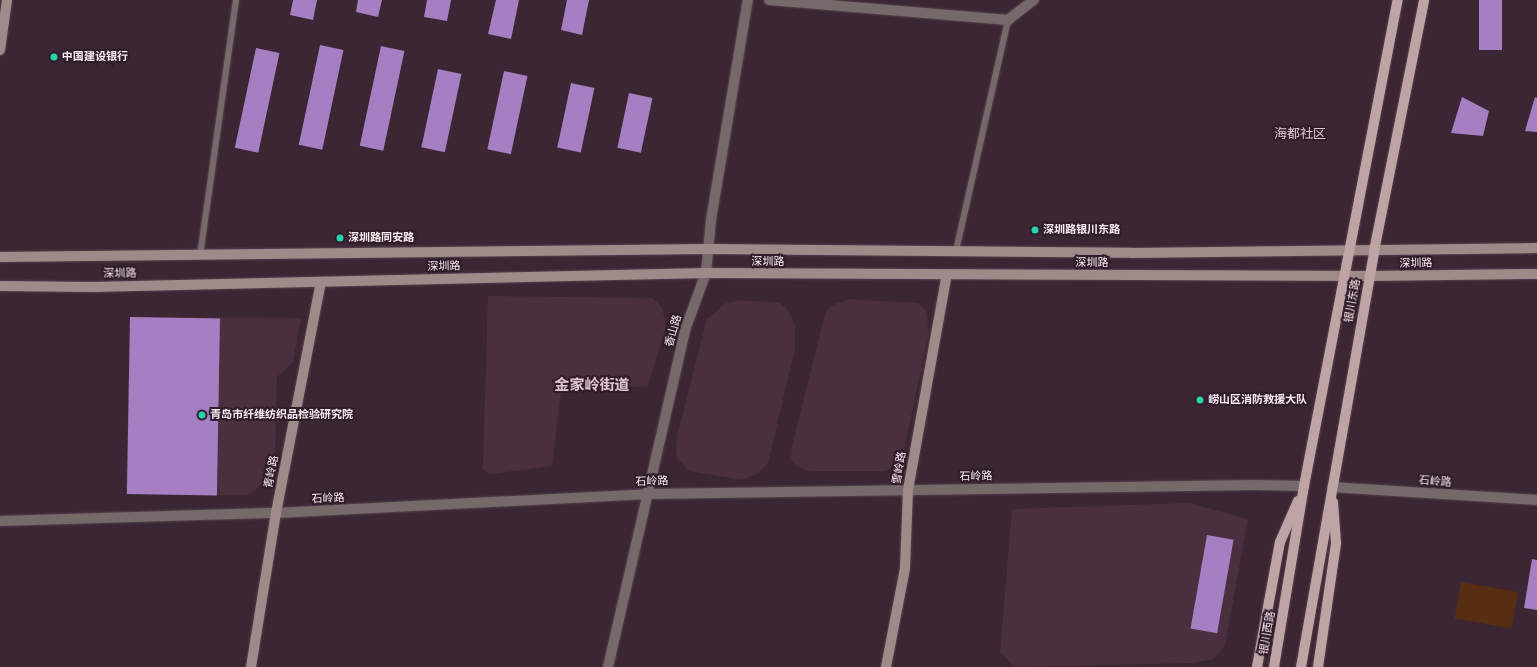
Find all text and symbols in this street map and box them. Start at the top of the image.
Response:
place label: 中国建设银行 [62,50,128,64]
marker: 中国建设银行 [49,52,59,62]
district label: 海都社区 [1274,126,1326,142]
place label: 深圳路银川东路 [1043,223,1120,237]
marker: 深圳路银川东路 [1030,225,1040,235]
place label: 深圳路同安路 [348,231,414,245]
marker: 深圳路同安路 [335,233,345,243]
street label: 深圳路 [752,255,784,269]
street label: 深圳路 [1076,256,1108,270]
street label: 深圳路 [1399,257,1433,271]
street label: 深圳路 [427,260,461,274]
street label: 深圳路 [103,267,137,281]
street label: 银川东路 [1343,278,1363,324]
street label: 香山路 [663,313,685,349]
district label: 金家岭街道 [555,377,629,395]
place label: 崂山区消防救援大队 [1208,393,1307,407]
marker: 崂山区消防救援大队 [1195,395,1205,405]
place label: 青岛市纤维纺织品检验研究院 [210,408,353,422]
marker: 青岛市纤维纺织品检验研究院 [197,410,207,420]
street label: 雪岭路 [891,451,909,485]
street label: 青岭路 [262,455,282,489]
street label: 石岭路 [959,470,993,484]
street label: 石岭路 [1418,474,1452,490]
street label: 石岭路 [635,475,669,489]
street label: 石岭路 [311,492,345,506]
street label: 银川西路 [1258,610,1278,656]

